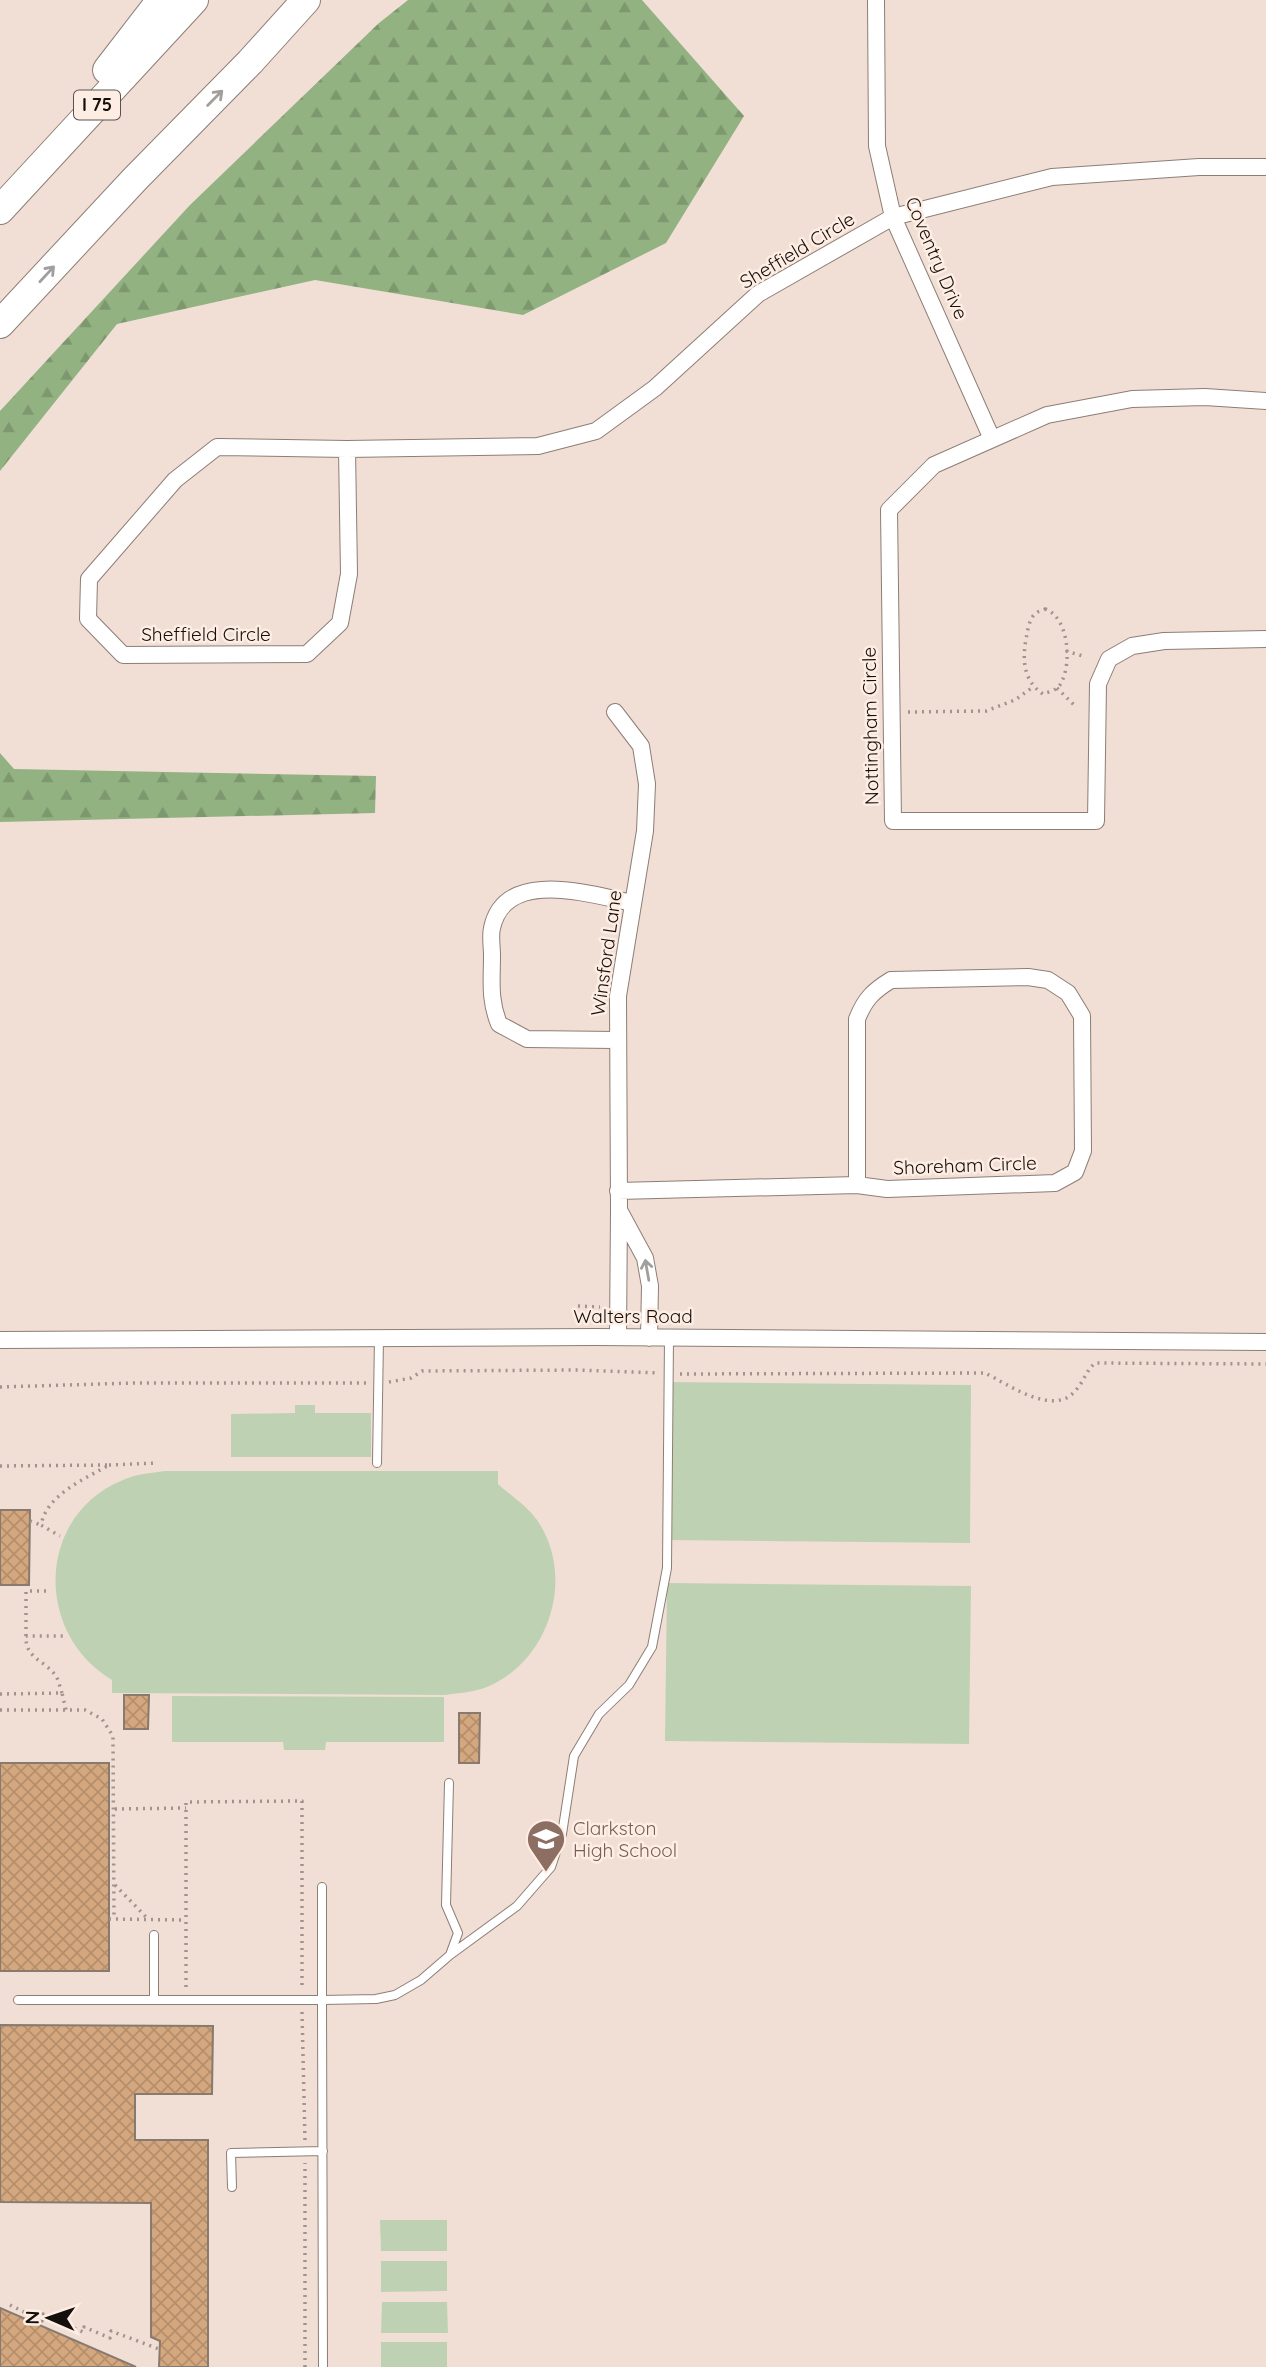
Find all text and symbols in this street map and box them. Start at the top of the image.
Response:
road number: I 75 [74,90,120,120]
one-way arrow [206,90,223,107]
street label: Coventry Drive [900,193,974,323]
street label: Sheffield Circle [735,206,859,294]
one-way arrow [38,266,55,283]
street label: Sheffield Circle [141,622,271,646]
street label: Nottingham Circle [857,647,883,805]
street label: Winsford Lane [585,889,627,1017]
street label: Shoreham Circle [893,1151,1037,1179]
one-way arrow [640,1259,653,1281]
street label: Walters Road [573,1304,693,1328]
place label: Clarkston High School [573,1816,677,1862]
school or university icon: Clarkston High School [525,1818,567,1873]
north arrow [14,2283,84,2353]
text: N [20,2310,44,2325]

